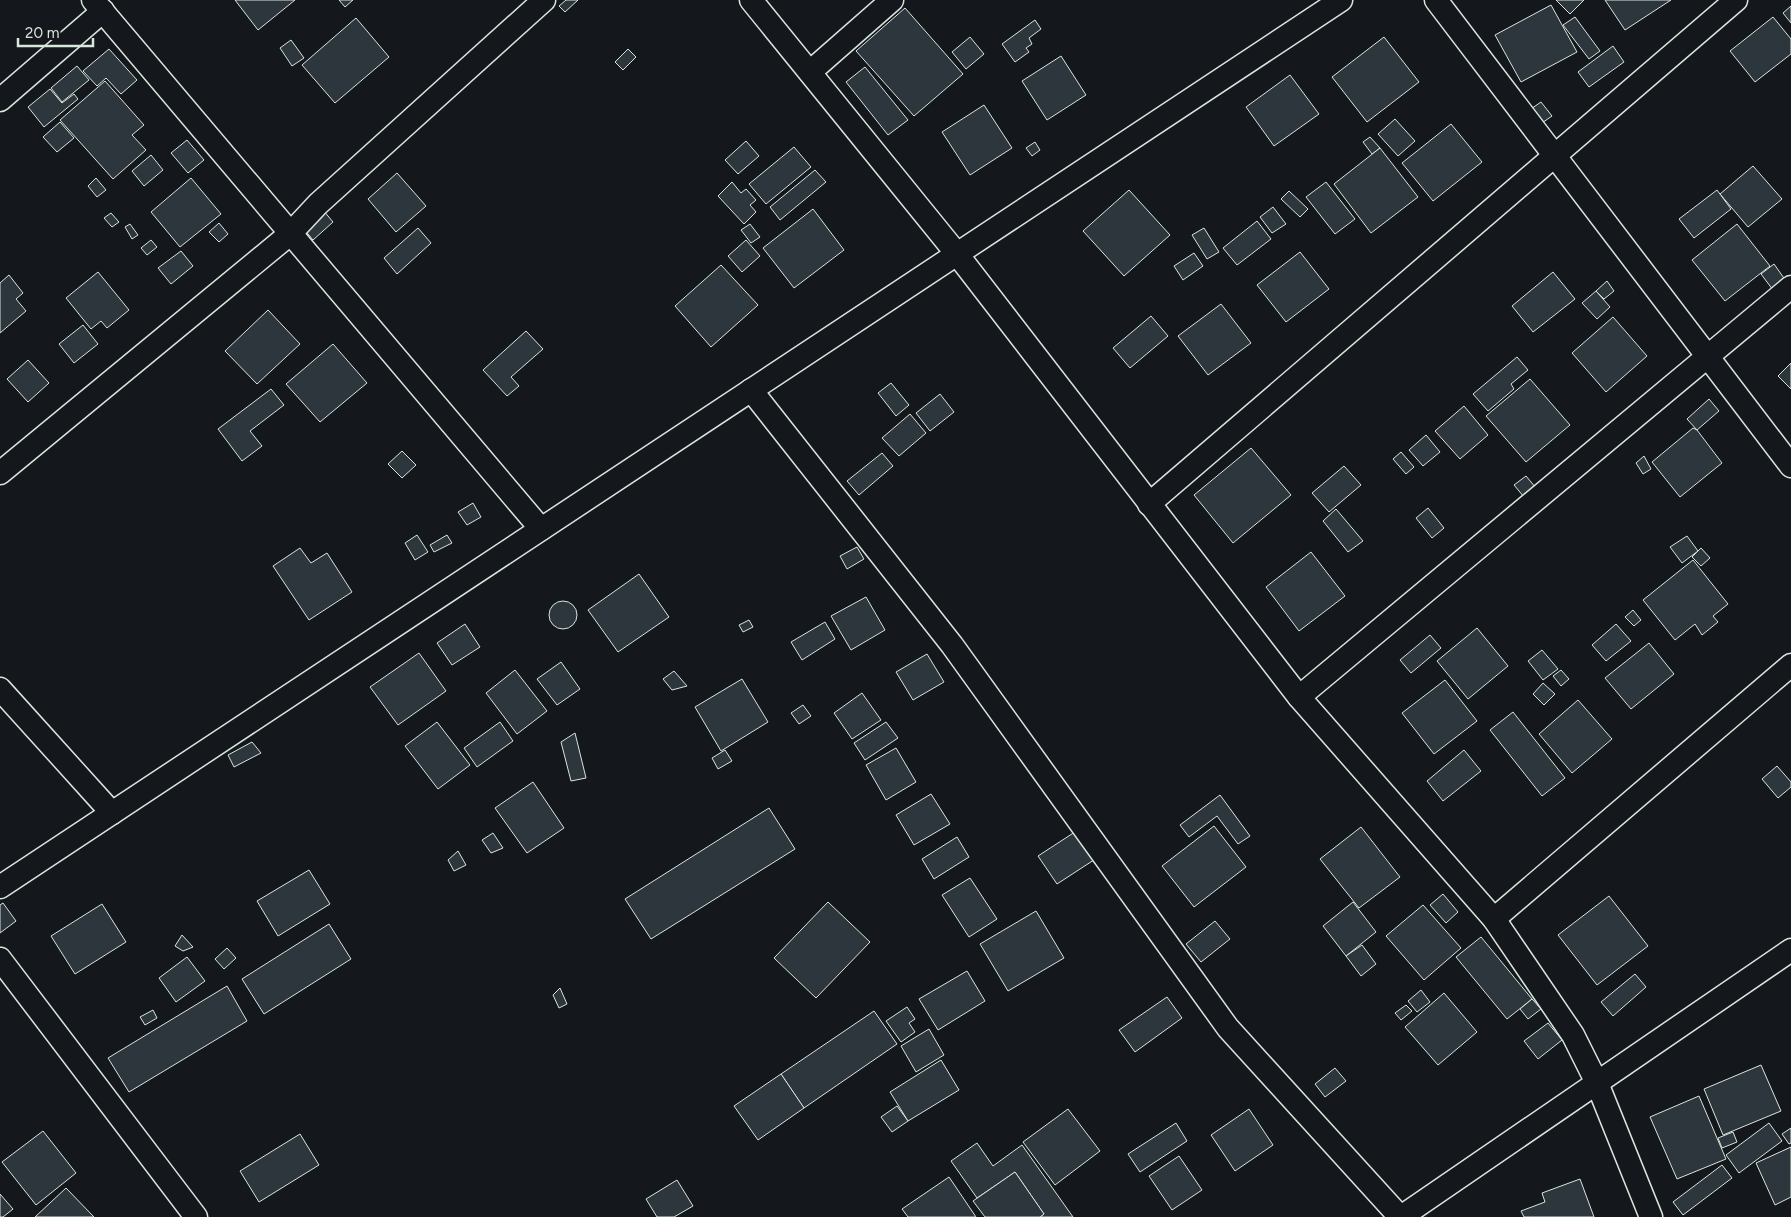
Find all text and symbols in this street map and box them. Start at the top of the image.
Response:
scale bar [18,15,92,47]
text: 20 m [25,24,59,42]

